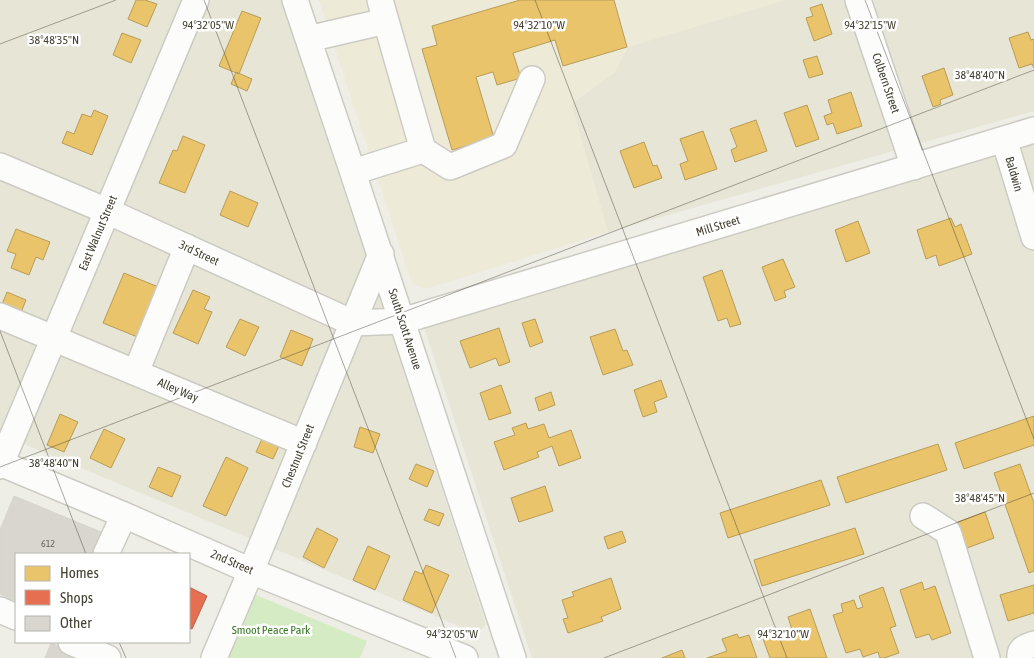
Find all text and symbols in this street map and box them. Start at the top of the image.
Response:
text: 94°32'05"W [182,18,234,32]
text: 94°32'10"W [513,18,565,32]
text: 94°32'15"W [844,18,896,32]
text: 38°48'35"N [29,33,79,47]
street label: Colbern Street [869,51,903,115]
text: 38°48'40"N [955,68,1005,82]
street label: Baldwin [1002,155,1026,193]
street label: East Walnut Street [76,193,120,273]
street label: Mill Street [694,213,742,239]
street label: 3rd Street [177,238,222,269]
street label: South Scott Avenue [385,287,425,371]
street label: Alley Way [156,375,201,405]
street label: Chestnut Street [279,422,317,490]
text: 38°48'40"N [29,456,79,470]
text: 38°48'45"N [955,491,1005,505]
house number: 612 [41,538,55,549]
street label: 2nd Street [208,547,256,577]
legend [15,553,190,643]
text: Homes [60,564,99,581]
text: Shops [60,589,93,606]
text: Other [60,614,92,631]
park label: Smoot Peace Park [232,623,311,637]
text: 94°32'05"W [426,627,478,641]
text: 94°32'10"W [757,627,809,641]

